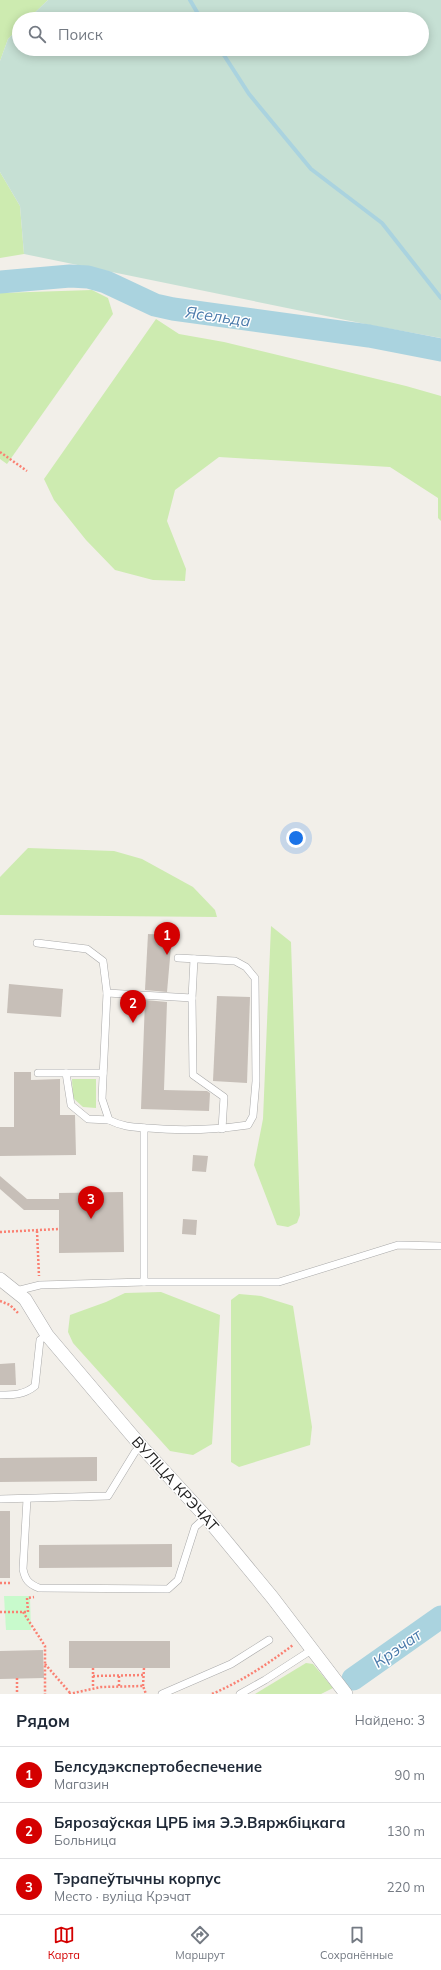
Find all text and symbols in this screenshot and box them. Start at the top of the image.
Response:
search box [12,12,429,56]
icon: search [26,23,48,45]
text: Поиск [58,25,103,44]
water label: Ясельда [183,301,252,331]
your location [286,828,306,848]
pin: 1 [154,922,180,955]
pin: 2 [120,990,146,1023]
pin: 3 [78,1186,104,1219]
street label: ВУЛІЦА КРЭЧАТ [128,1432,223,1535]
water label: Крэчат [369,1624,426,1672]
text: Рядом [16,1710,70,1731]
text: Найдено: 3 [355,1712,425,1728]
text: Белсудэкспертобеспечение [54,1757,262,1776]
text: 1 [25,1767,33,1783]
text: 90 m [395,1767,425,1783]
text: Магазин [54,1776,109,1792]
text: Бярозаўская ЦРБ імя Э.Э.Вяржбіцкага [54,1813,346,1832]
text: 2 [25,1823,33,1839]
text: 130 m [387,1823,425,1839]
text: Больница [54,1832,116,1848]
text: Тэрапеўтычны корпус [54,1869,221,1888]
text: 3 [25,1879,33,1895]
text: 220 m [387,1879,425,1895]
text: Место · вуліца Крэчат [54,1888,191,1904]
tab: Карта [48,1924,80,1962]
tab: Маршрут [175,1924,225,1962]
tab: Сохранённые [320,1924,393,1962]

